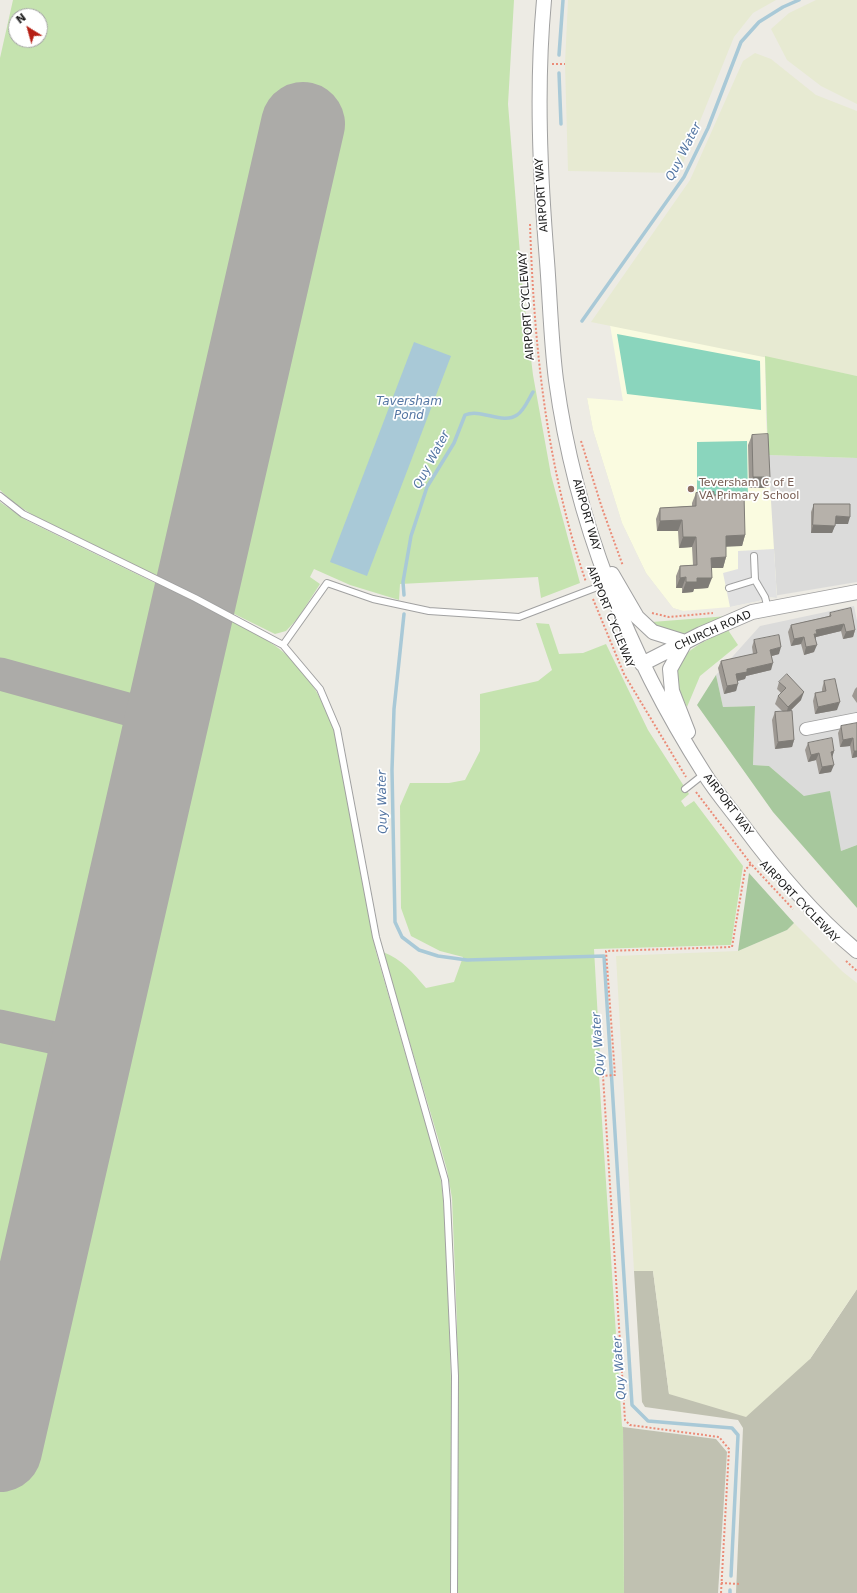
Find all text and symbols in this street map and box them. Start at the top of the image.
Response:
north arrow [8,8,48,48]
text: N [13,11,29,27]
water label: Quy Water [663,120,705,184]
street label: AIRPORT WAY [533,157,551,233]
street label: AIRPORT CYCLEWAY [517,251,537,361]
water label: Taversham Pond [376,395,442,423]
water label: Quy Water [411,429,453,491]
place label: Teversham C of E VA Primary School [699,476,799,502]
street label: AIRPORT WAY [569,477,603,553]
marker: Teversham C of E VA Primary School [686,484,696,494]
street label: AIRPORT CYCLEWAY [584,564,636,670]
street label: CHURCH ROAD [673,608,753,654]
water label: Quy Water [375,770,391,834]
street label: AIRPORT WAY [700,771,756,839]
street label: AIRPORT CYCLEWAY [756,858,842,946]
water label: Quy Water [590,1012,608,1076]
water label: Quy Water [611,1336,629,1400]

